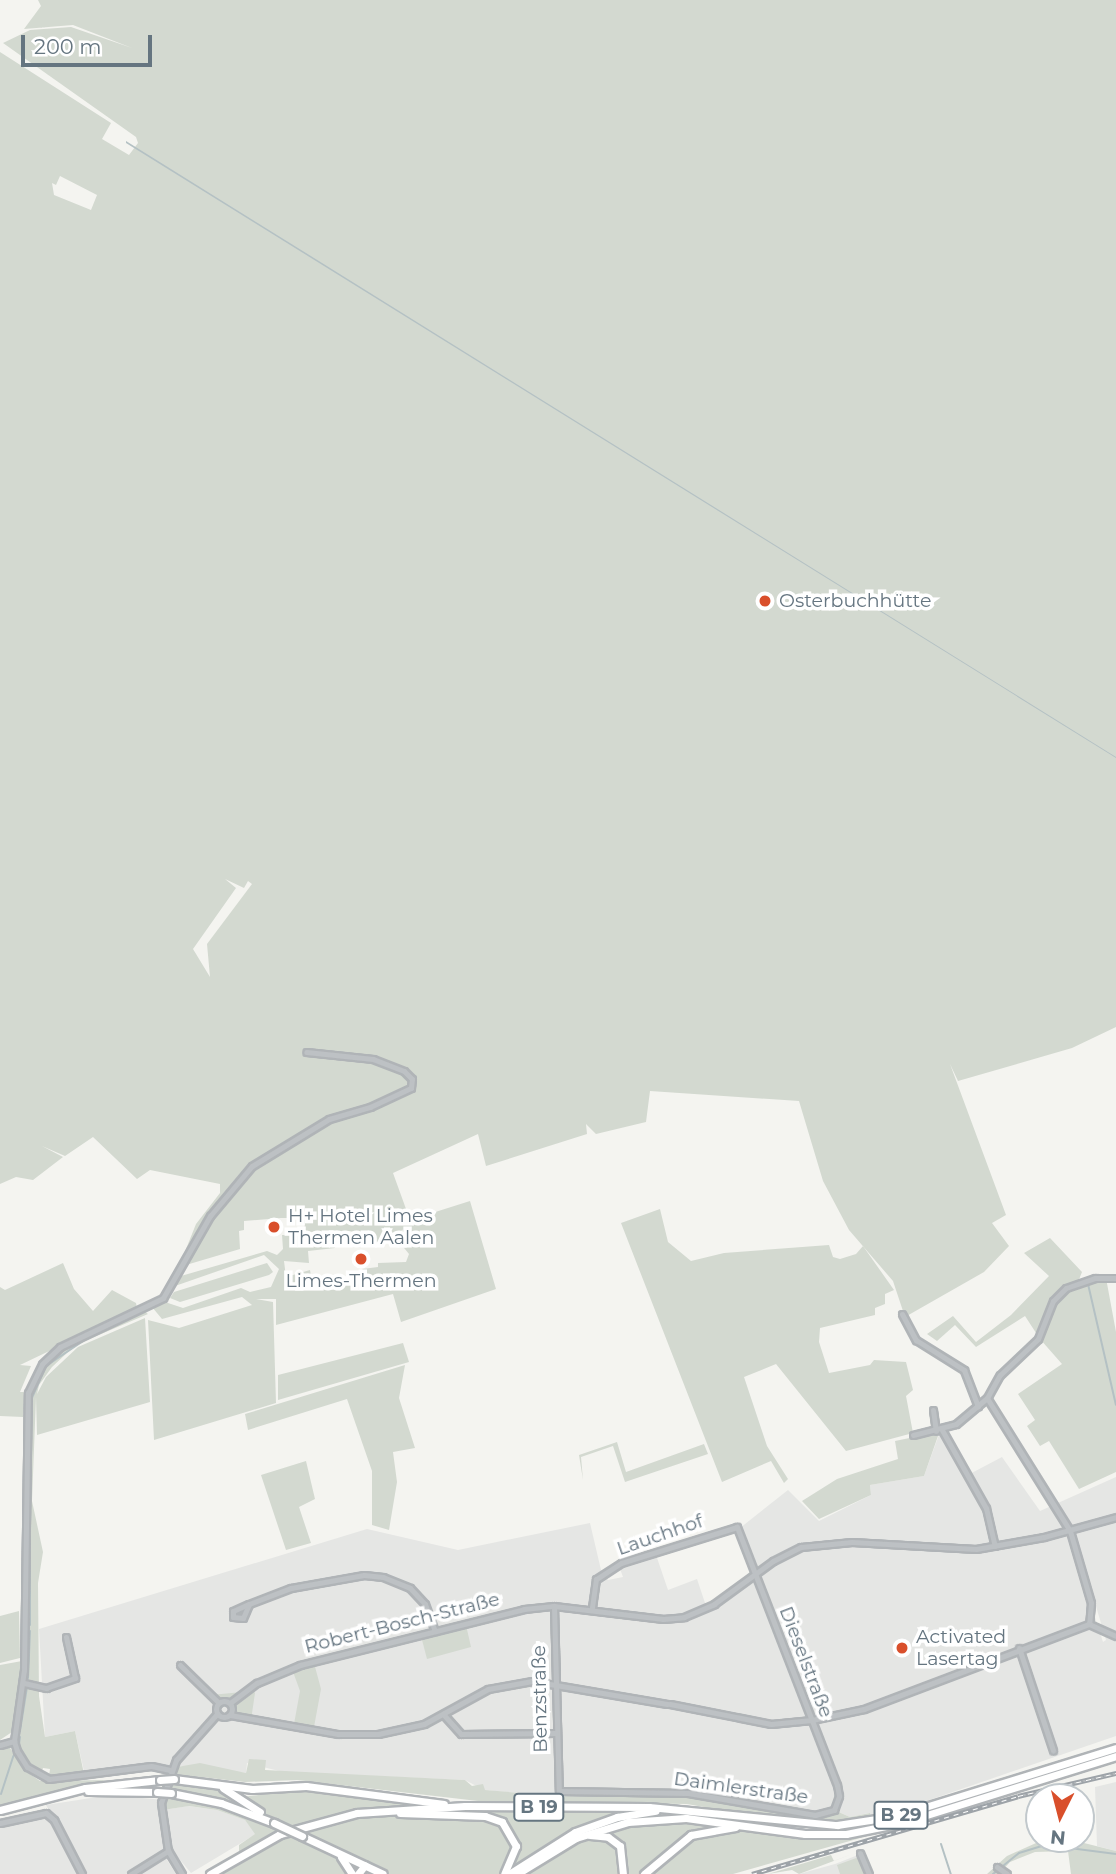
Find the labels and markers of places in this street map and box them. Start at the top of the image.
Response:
place label: Osterbuchhütte [779,590,931,612]
marker: Osterbuchhütte [757,593,773,609]
place label: H+ Hotel Limes Thermen Aalen [288,1205,434,1249]
marker: H+ Hotel Limes Thermen Aalen [266,1219,282,1235]
marker: Limes-Thermen [353,1251,369,1267]
place label: Limes-Thermen [285,1270,437,1292]
place label: Activated Lasertag [916,1626,1006,1670]
marker: Activated Lasertag [894,1640,910,1656]

